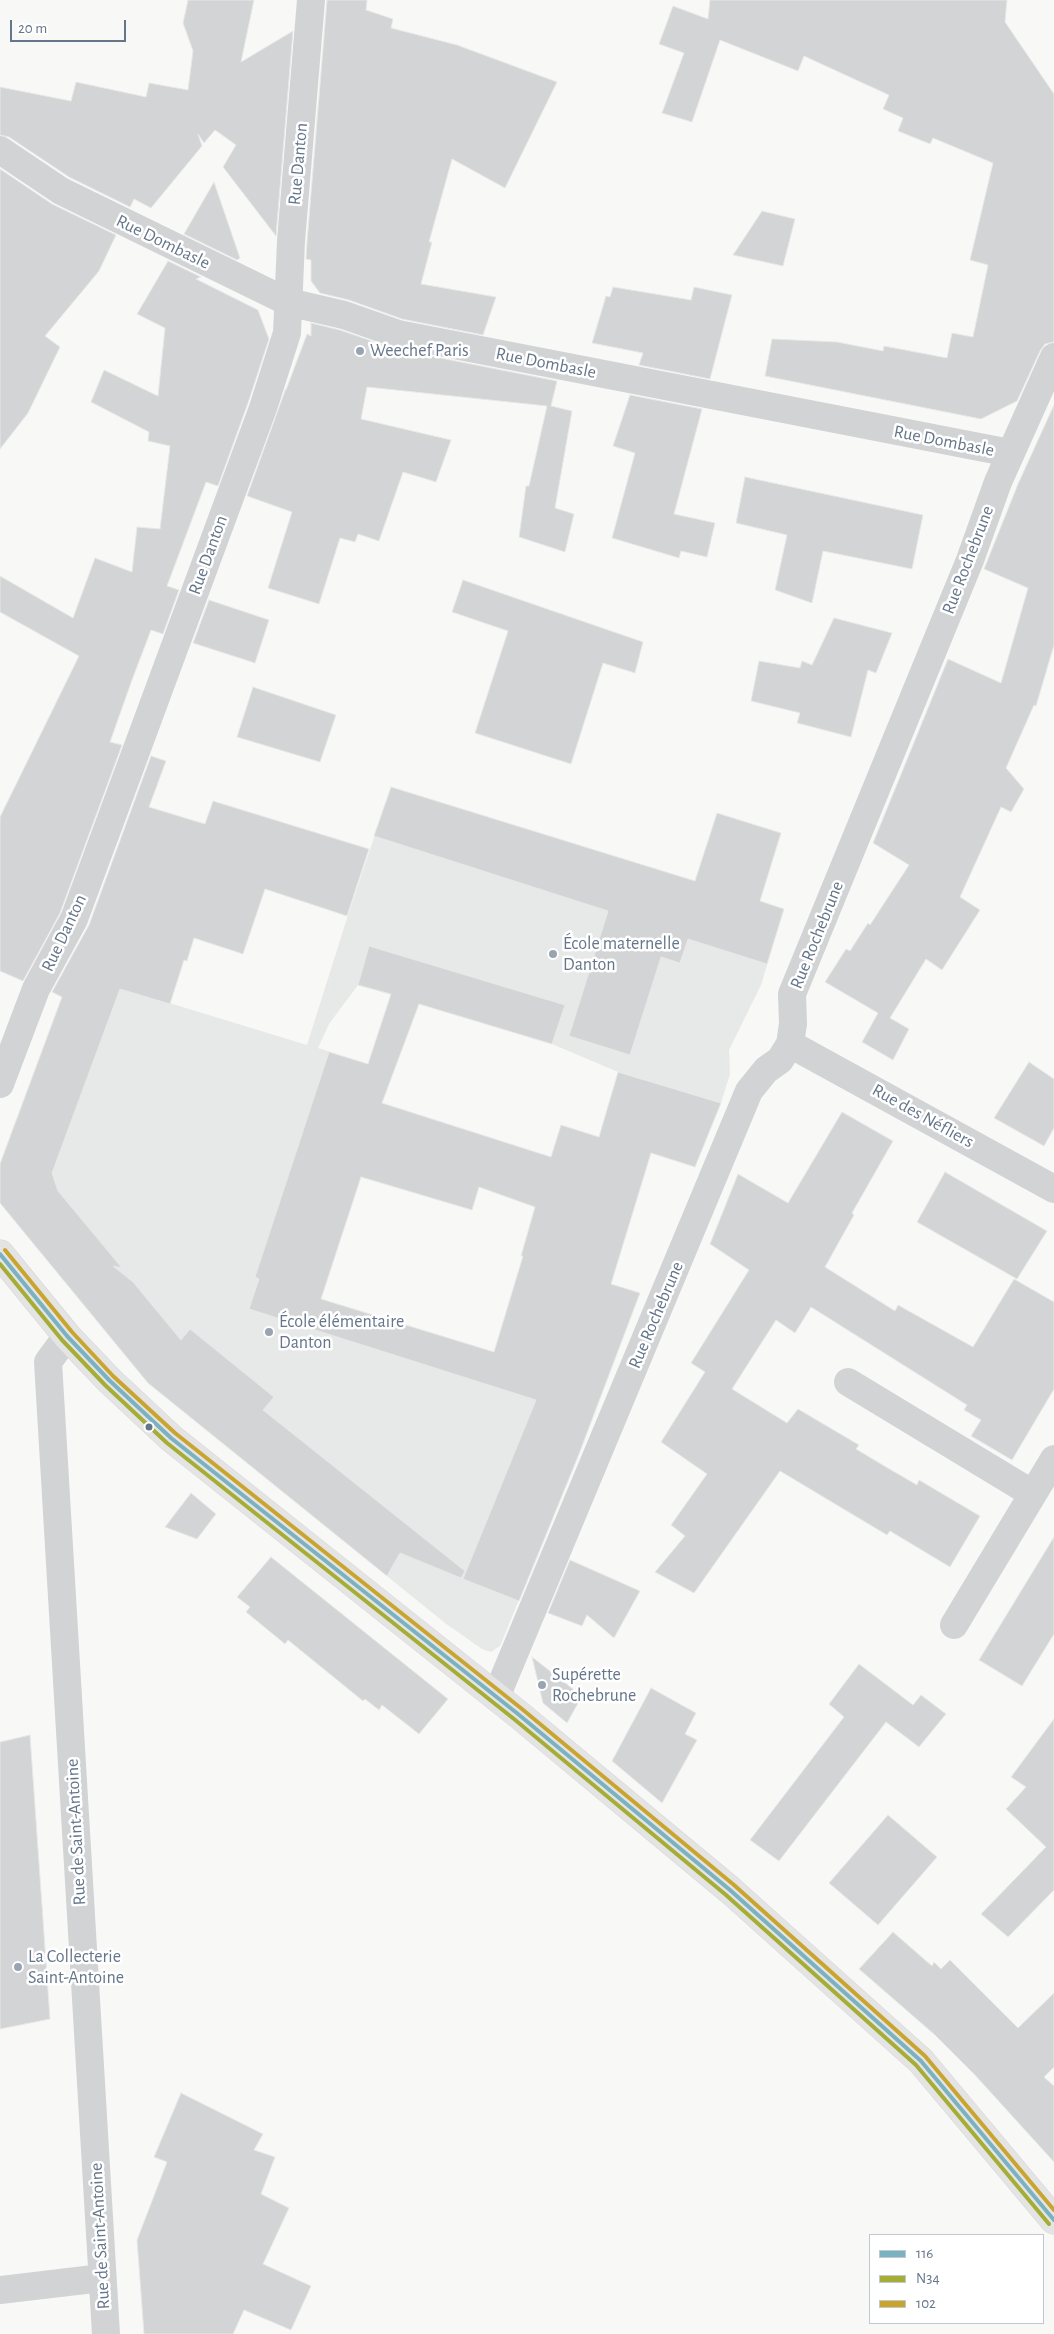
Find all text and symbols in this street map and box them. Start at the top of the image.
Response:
scale bar [12,10,129,42]
text: 20 m [18,21,47,36]
street label: Rue Danton [284,122,312,206]
street label: Rue Dombasle [113,210,213,274]
place label: Weechef Paris [370,340,469,362]
street label: Rue Dombasle [494,343,598,383]
marker: Weechef Paris [354,345,366,357]
street label: Rue Dombasle [892,421,996,461]
street label: Rue Rochebrune [937,503,999,617]
street label: Rue Danton [184,513,232,597]
street label: Rue Rochebrune [786,878,848,992]
street label: Rue Danton [37,891,91,975]
place label: École maternelle Danton [563,933,680,976]
marker: École maternelle Danton [547,948,559,960]
street label: Rue des Néfliers [868,1079,978,1153]
street label: Rue Rochebrune [624,1258,688,1372]
place label: École élémentaire Danton [279,1311,404,1354]
marker: École élémentaire Danton [263,1326,275,1338]
unlabelled marker [144,1422,154,1432]
place label: Supérette Rochebrune [552,1664,636,1706]
marker: Supérette Rochebrune [536,1679,548,1691]
street label: Rue de Saint-Antoine [61,1758,91,1906]
place label: La Collecterie Saint-Antoine [28,1946,124,1988]
marker: La Collecterie Saint-Antoine [12,1961,24,1973]
street label: Rue de Saint-Antoine [85,2162,115,2310]
legend [869,2234,1044,2324]
text: 116 [916,2246,933,2261]
text: N34 [916,2271,940,2286]
text: 102 [916,2296,936,2311]

